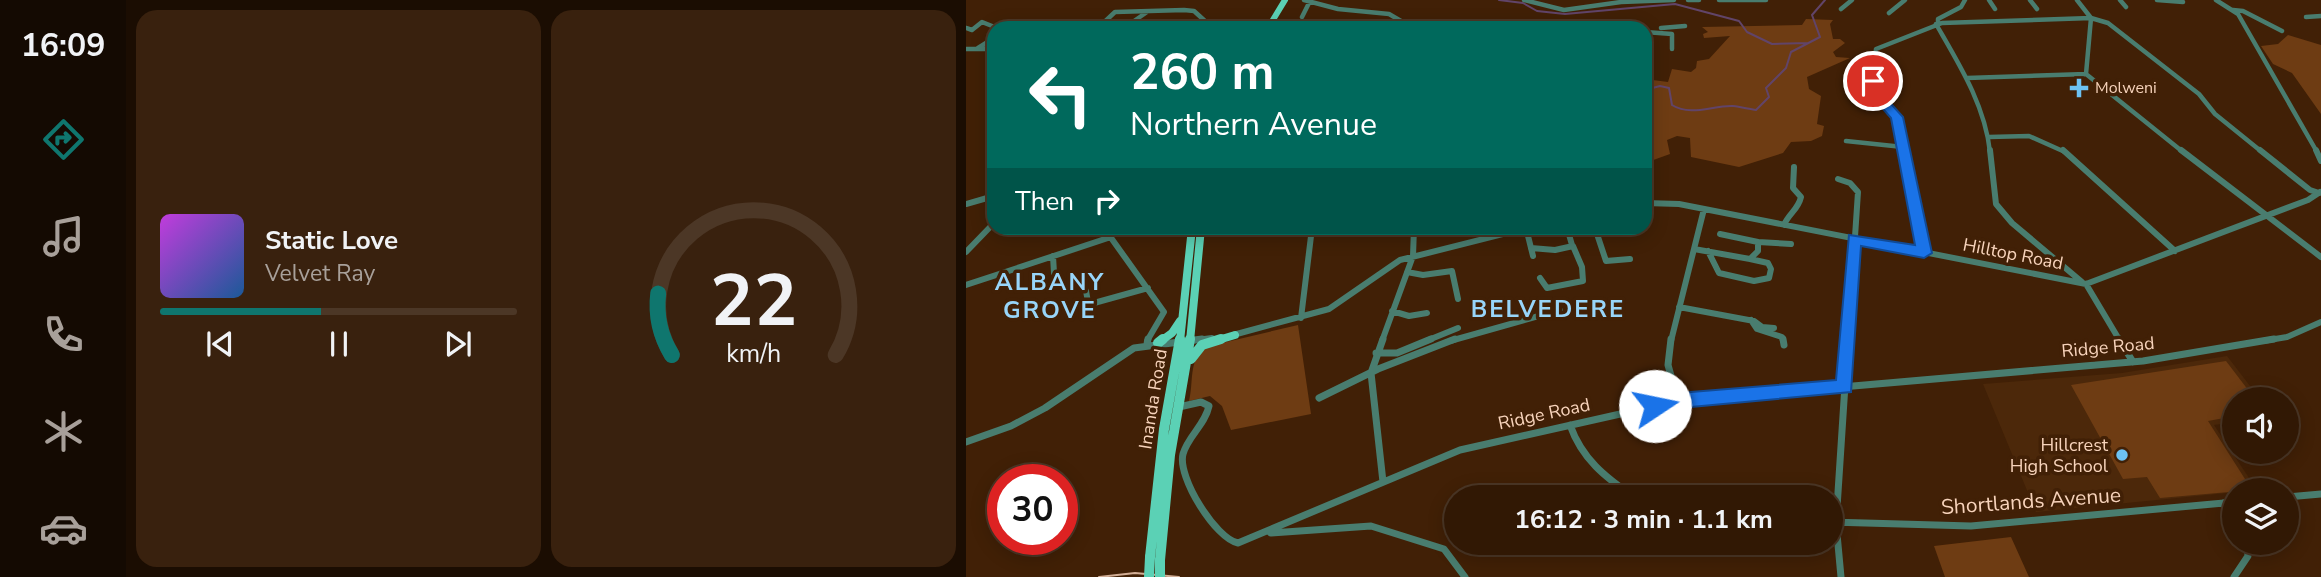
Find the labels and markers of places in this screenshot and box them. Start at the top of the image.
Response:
pin [1843,51,1903,111]
place label: Molweni [2095,77,2157,99]
marker: Molweni [2069,78,2089,98]
place label: Hillcrest High School [2010,433,2109,478]
marker: Hillcrest High School [2114,447,2130,463]

